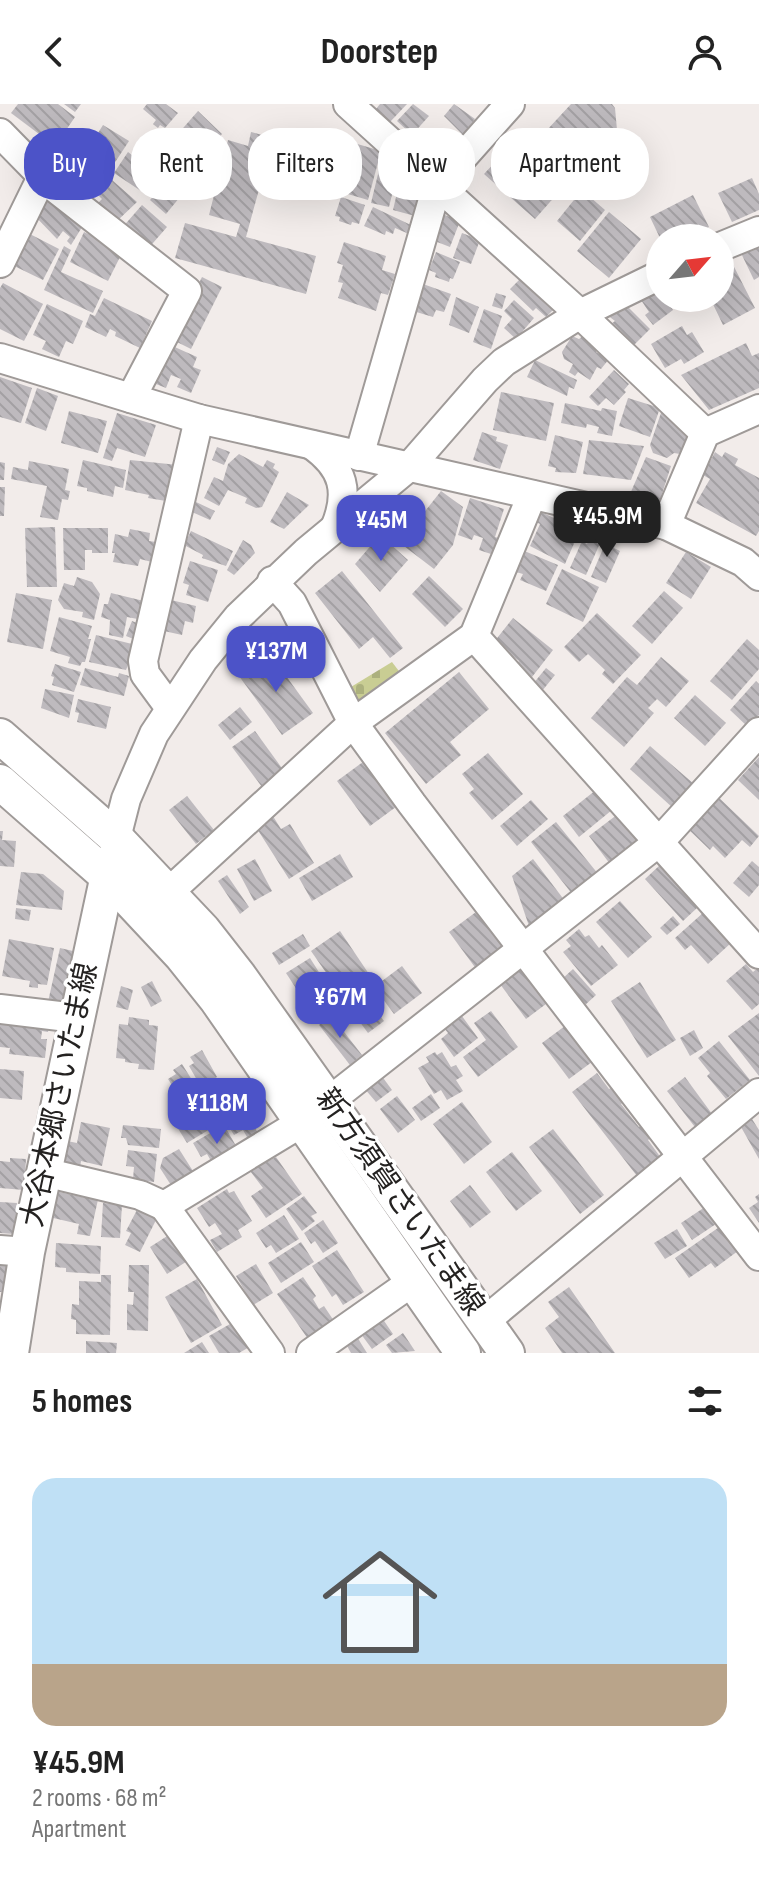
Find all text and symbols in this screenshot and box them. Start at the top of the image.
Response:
icon: back [32,30,76,74]
icon: person [683,30,727,74]
text: Doorstep [321,31,438,74]
chip: Buy [24,128,115,200]
chip: Rent [131,128,232,200]
chip: Filters [248,128,362,200]
chip: New [378,128,475,200]
chip: Apartment [491,128,649,200]
north arrow [646,224,734,312]
map controls [646,224,734,312]
pin: ¥45.9M [542,491,672,559]
pin: ¥45M [334,495,428,563]
text: ¥45.9M [572,501,642,532]
text: ¥45M [355,505,407,536]
pin: ¥137M [220,626,332,694]
text: ¥137M [245,636,307,667]
street label: 大谷本郷さいたま線 [14,960,106,1230]
pin: ¥67M [293,972,387,1040]
text: ¥67M [313,982,367,1013]
pin: ¥118M [161,1078,273,1146]
street label: 新方須賀さいたま線 [308,1081,492,1323]
text: ¥118M [186,1088,248,1119]
icon: filters [683,1379,727,1423]
text: 5 homes [32,1381,132,1422]
icon: home [308,1530,452,1674]
text: ¥45.9M [32,1742,125,1783]
text: 2 rooms · 68 m² [32,1783,167,1814]
text: Apartment [32,1814,126,1845]

